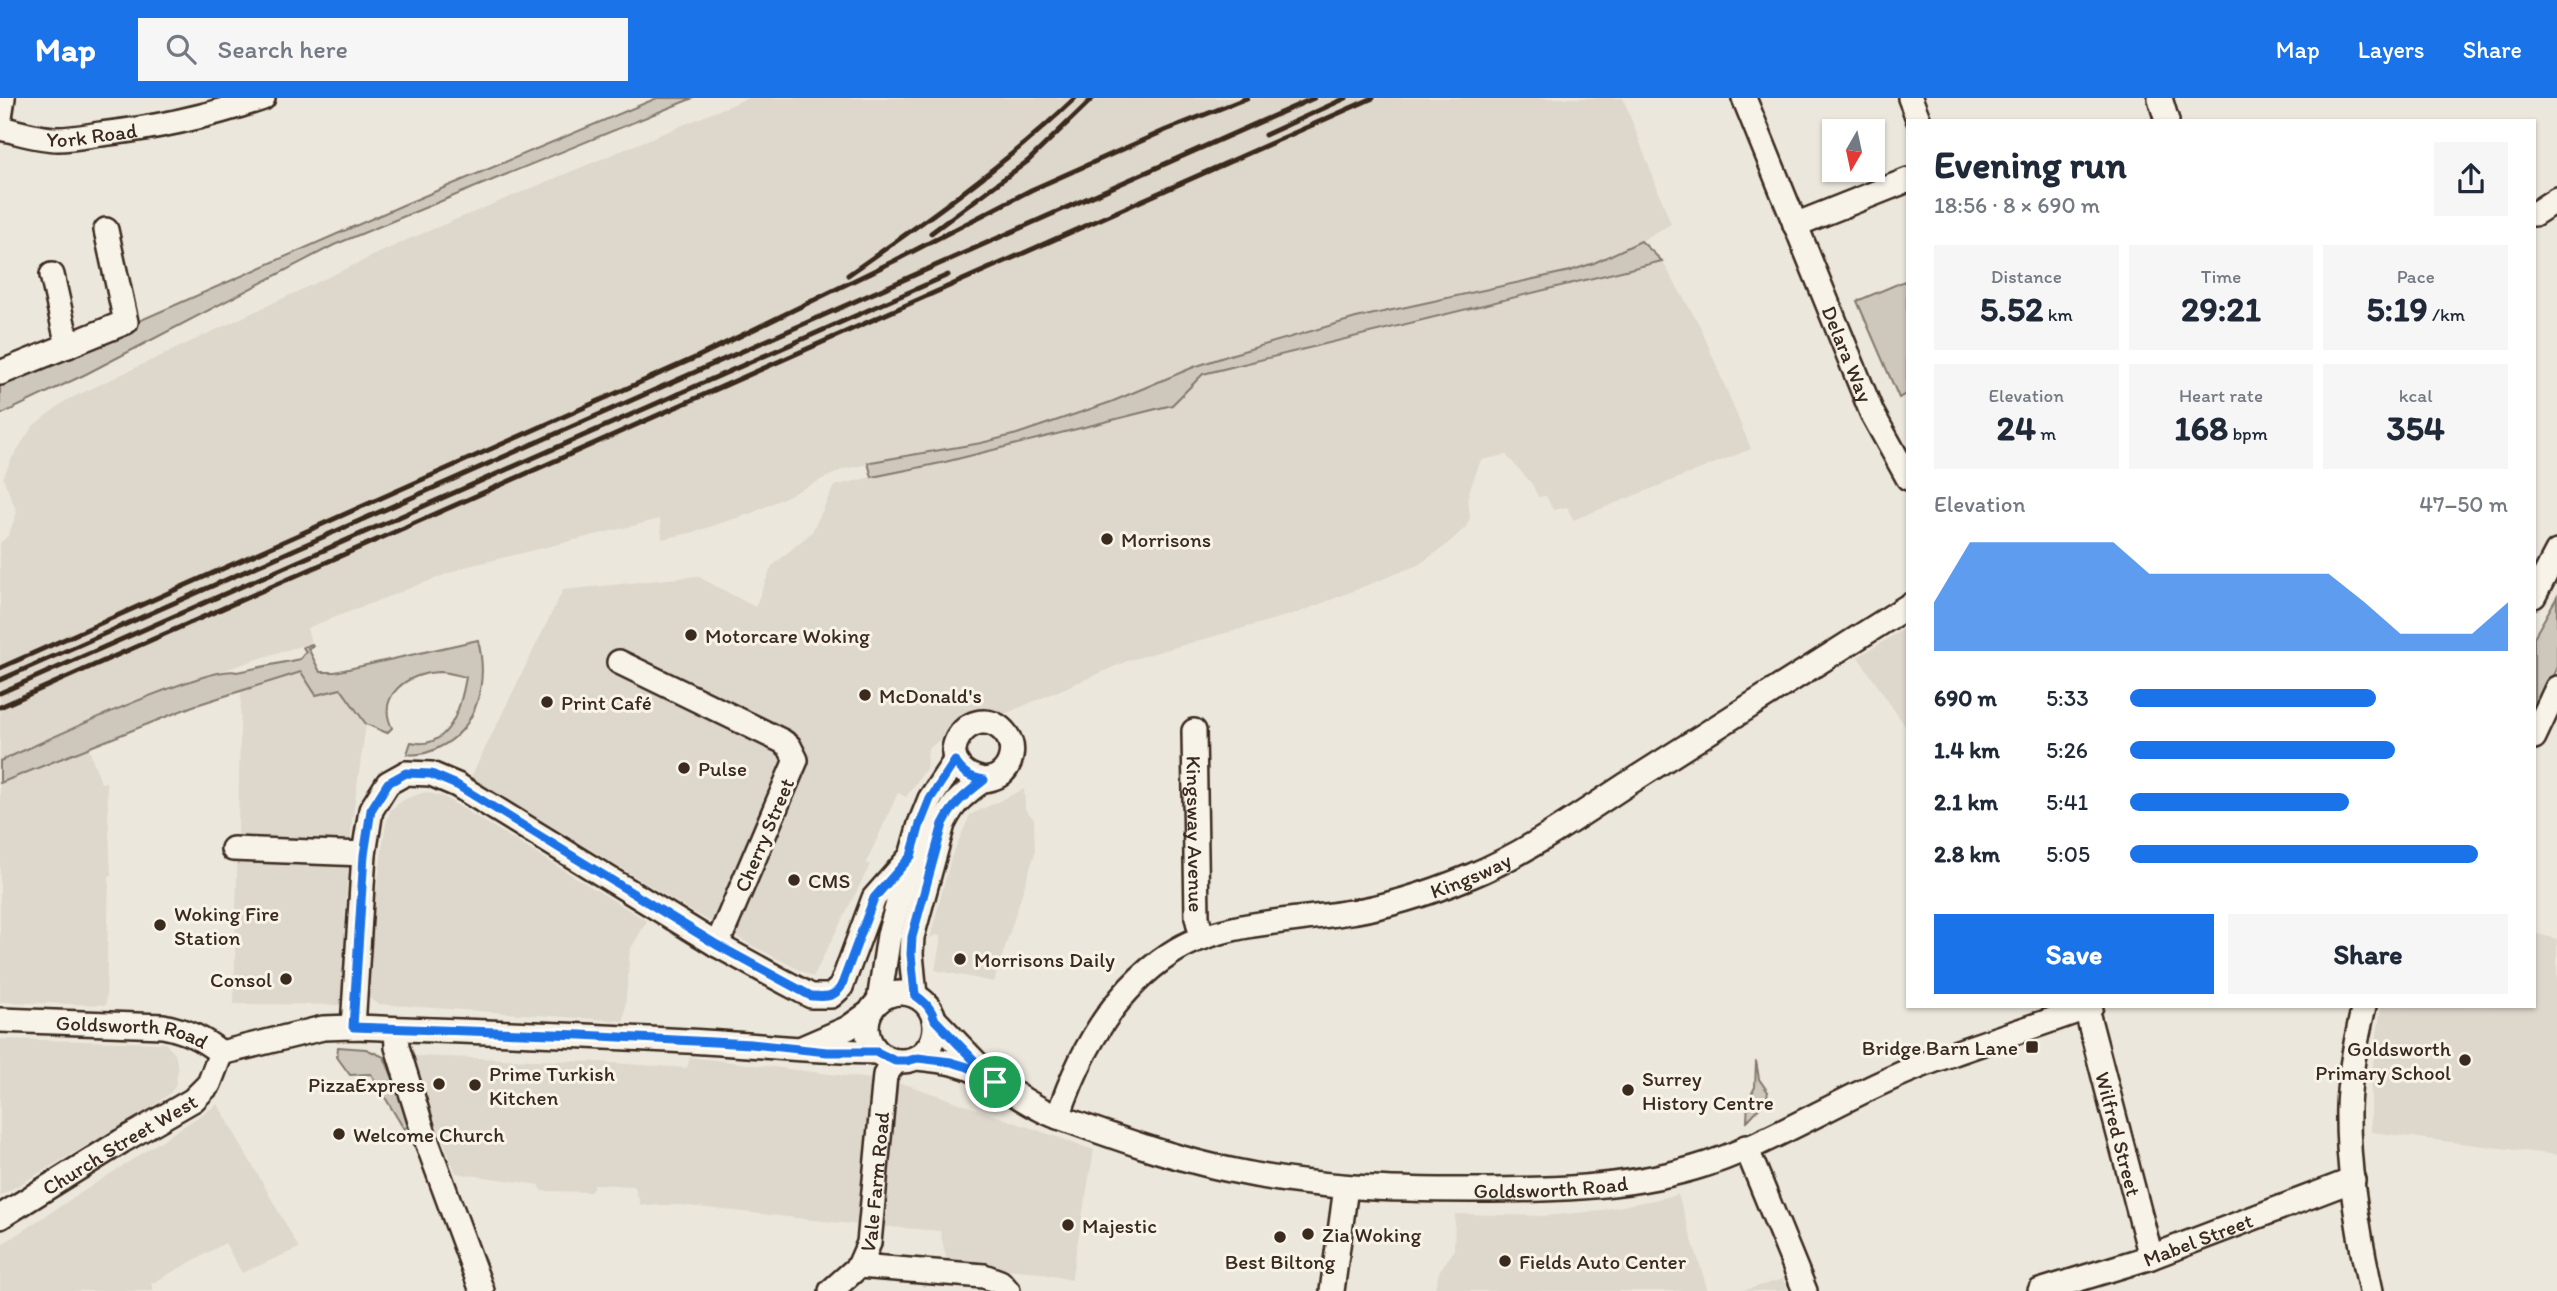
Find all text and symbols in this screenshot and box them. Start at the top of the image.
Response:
search box [138,18,628,81]
text: Map [35,30,96,69]
icon: search [162,30,200,68]
text: Search here [218,33,348,65]
text: Map [2276,35,2320,64]
text: Layers [2358,35,2425,64]
text: Share [2463,35,2522,64]
street label: York Road [45,117,139,152]
north arrow [1822,119,1885,182]
map controls [1822,119,1885,182]
text: Evening run [1934,142,2127,188]
button: share [2434,142,2508,216]
text: 18:56 · 8 × 690 m [1934,191,2100,219]
text: Distance [1991,265,2062,288]
text: Time [2201,265,2241,288]
text: Pace [2397,265,2435,288]
text: 5.52 [1980,288,2044,330]
text: 29:21 [2181,288,2261,330]
text: 5:19 [2366,288,2428,330]
street label: Delara Way [1817,302,1879,406]
text: km [2044,303,2073,326]
text: /km [2428,303,2465,326]
text: Elevation [1989,384,2064,407]
text: Heart rate [2179,384,2263,407]
text: kcal [2399,384,2433,407]
text: 24 [1996,407,2036,449]
text: 168 [2174,407,2228,449]
text: 354 [2386,407,2445,449]
text: m [2036,422,2056,445]
text: bpm [2228,422,2268,445]
text: Elevation [1934,490,2025,518]
text: 47–50 m [2419,490,2508,518]
place label: Morrisons [1121,527,1211,552]
marker: Morrisons [1099,531,1115,547]
place label: Motorcare Woking [705,623,870,648]
marker: Motorcare Woking [683,627,699,643]
place label: McDonald's [879,683,982,708]
text: 690 m [1934,684,1997,712]
text: 5:33 [2046,684,2089,712]
marker: McDonald's [857,687,873,703]
place label: Print Café [561,690,652,715]
marker: Print Café [539,694,555,710]
text: 1.4 km [1934,736,2000,764]
text: 5:26 [2046,736,2088,764]
street label: Kingsway Avenue [1182,755,1209,913]
place label: Pulse [698,756,747,781]
marker: Pulse [676,760,692,776]
street label: Cherry Street [729,774,799,896]
text: 2.1 km [1934,788,1998,816]
text: 5:41 [2046,788,2088,816]
text: 2.8 km [1934,840,2000,868]
text: 5:05 [2046,840,2090,868]
street label: Kingsway [1427,847,1515,903]
place label: CMS [808,868,850,893]
marker: CMS [786,872,802,888]
place label: Woking Fire Station [174,901,279,950]
button: Save [1934,914,2214,994]
button: Share [2228,914,2508,994]
marker: Woking Fire Station [152,917,168,933]
place label: Morrisons Daily [974,947,1115,972]
marker: Morrisons Daily [952,951,968,967]
place label: Consol [210,967,272,992]
marker: Consol [278,971,294,987]
street label: Goldsworth Road [55,1010,213,1053]
place label: Bridge Barn Lane [1862,1035,2018,1060]
place label: Goldsworth Primary School [2315,1036,2452,1085]
marker: Bridge Barn Lane [2024,1039,2040,1055]
pin [965,1052,1025,1112]
marker: Goldsworth Primary School [2457,1052,2473,1068]
place label: Prime Turkish Kitchen [489,1061,615,1110]
icon: arrive [976,1063,1014,1101]
place label: Surrey History Centre [1642,1066,1774,1115]
street label: Wilfred Street [2091,1069,2147,1199]
place label: PizzaExpress [308,1072,425,1097]
marker: PizzaExpress [431,1076,447,1092]
marker: Prime Turkish Kitchen [467,1077,483,1093]
marker: Surrey History Centre [1620,1082,1636,1098]
street label: Church Street West [37,1088,201,1200]
street label: Vale Farm Road [854,1110,894,1256]
place label: Welcome Church [353,1122,505,1147]
marker: Welcome Church [331,1126,347,1142]
street label: Goldsworth Road [1474,1170,1629,1203]
street label: Mabel Street [2139,1207,2256,1271]
place label: Majestic [1082,1213,1157,1238]
marker: Majestic [1060,1217,1076,1233]
place label: Zia Woking [1322,1222,1421,1247]
marker: Zia Woking [1300,1226,1316,1242]
marker: Best Biltong [1272,1229,1288,1245]
place label: Best Biltong [1225,1249,1336,1274]
place label: Fields Auto Center [1519,1249,1687,1274]
marker: Fields Auto Center [1497,1253,1513,1269]

